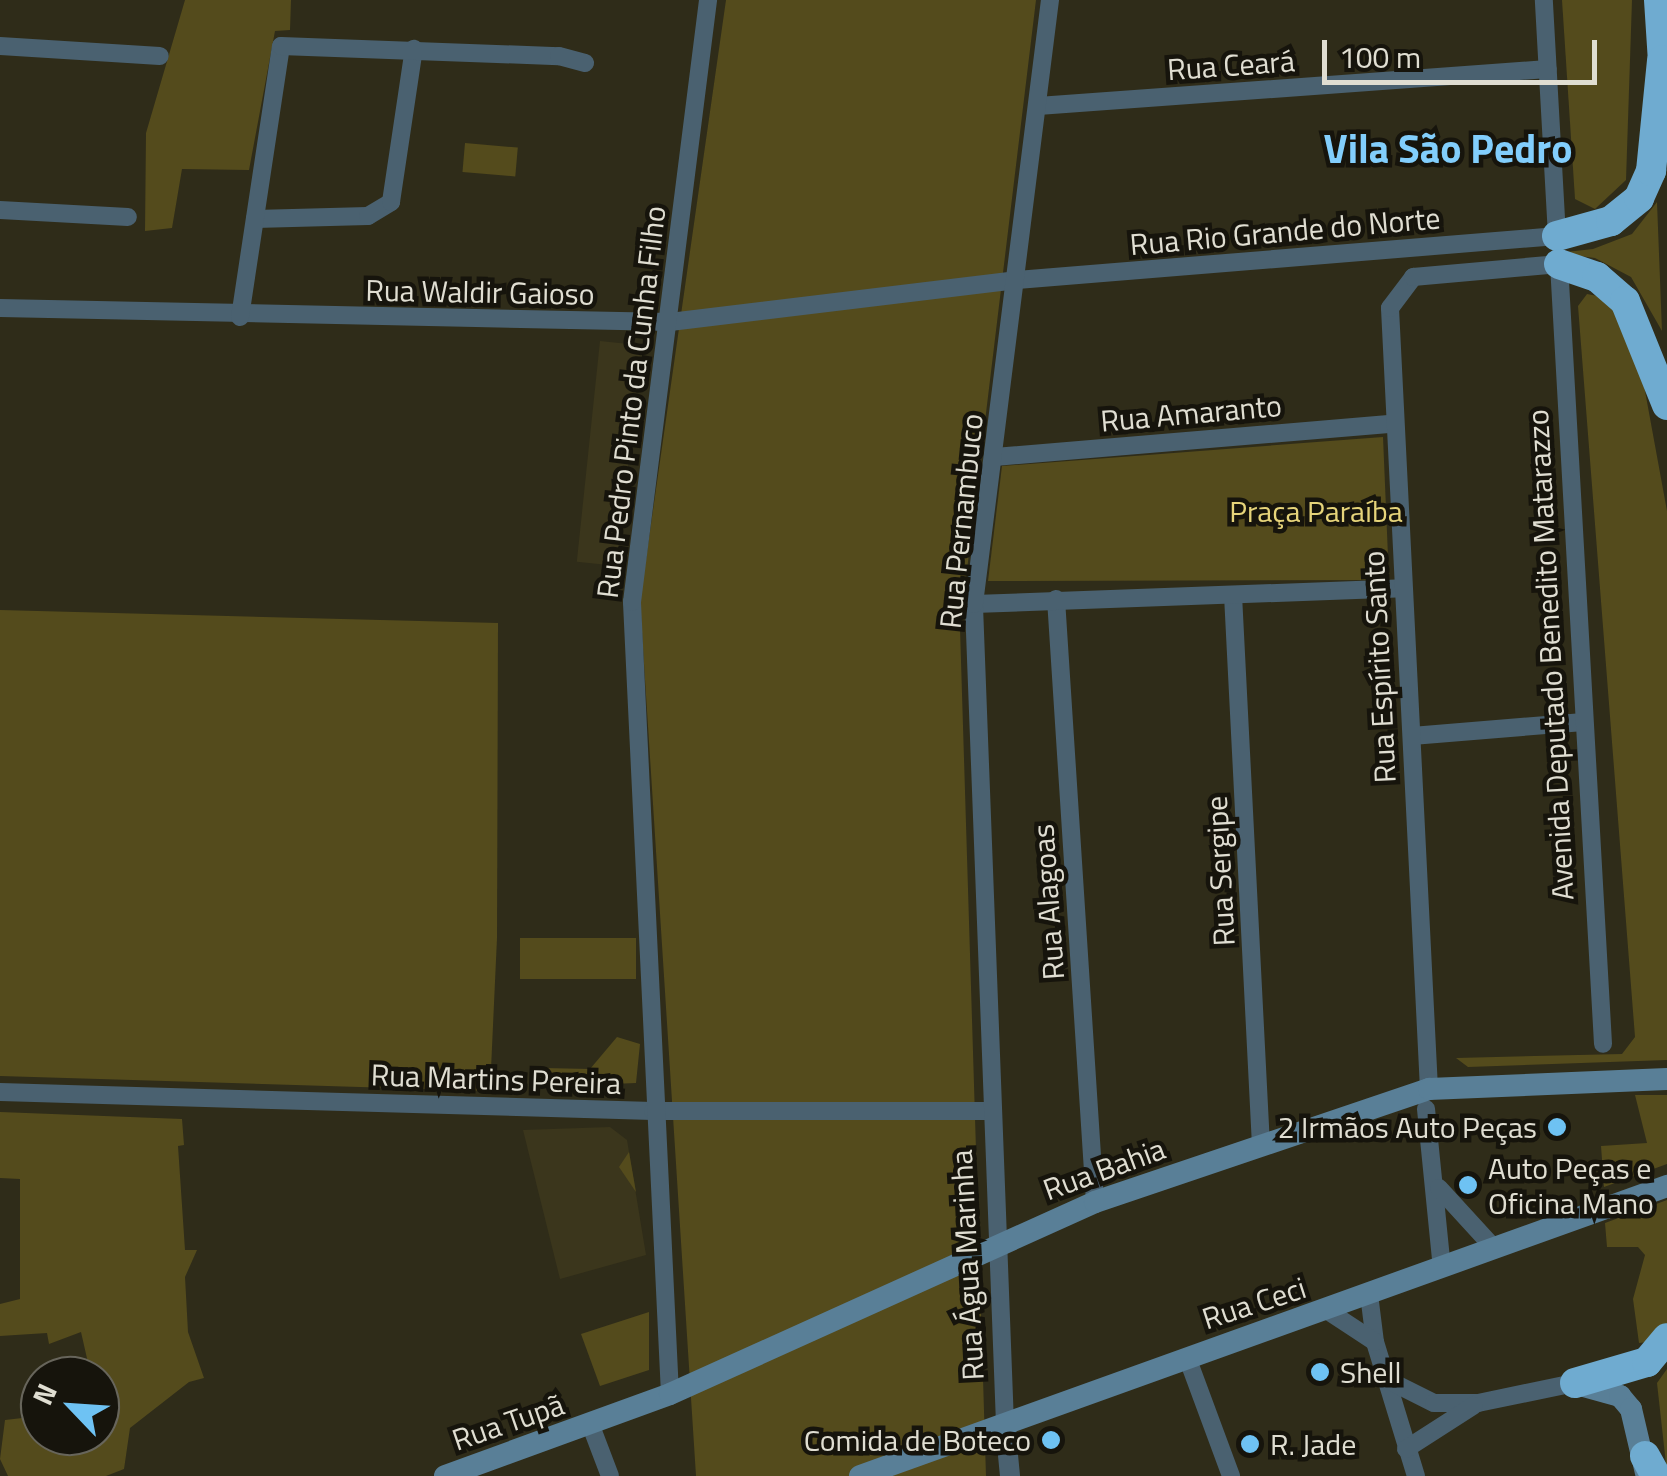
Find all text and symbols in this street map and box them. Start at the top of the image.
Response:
scale bar [1327,20,1602,82]
text: 100 m [1339,34,1421,80]
street label: Rua Ceará [1166,43,1296,87]
district label: Vila São Pedro [1324,125,1572,173]
street label: Rua Rio Grande do Norte [1128,199,1442,263]
street label: Rua Pedro Pinto da Cunha Filho [589,204,673,600]
street label: Rua Waldir Gaioso [365,272,595,312]
street label: Rua Amaranto [1099,387,1283,439]
street label: Avenida Deputado Benedito Matarazzo [1519,409,1581,901]
street label: Rua Pernambuco [932,412,990,630]
park label: Praça Paraíba [1229,493,1403,529]
street label: Rua Espírito Santo [1355,550,1403,784]
street label: Rua Sergipe [1198,795,1242,947]
street label: Rua Alagoas [1025,823,1071,981]
street label: Rua Martins Pereira [370,1057,622,1101]
place label: 2 Irmãos Auto Peças [1278,1109,1537,1145]
marker: 2 Irmãos Auto Peças [1546,1116,1568,1138]
street label: Rua Bahia [1038,1130,1170,1208]
street label: Rua Água Marinha [943,1149,991,1381]
place label: Auto Peças e Oficina Mano [1488,1150,1654,1220]
marker: Auto Peças e Oficina Mano [1457,1174,1479,1196]
street label: Rua Ceci [1198,1269,1310,1337]
place label: Shell [1340,1354,1401,1390]
north arrow [20,1356,120,1456]
marker: Shell [1309,1361,1331,1383]
text: N [21,1376,68,1412]
street label: Rua Tupã [447,1386,569,1458]
place label: Comida de Boteco [804,1422,1031,1458]
place label: R. Jade [1270,1426,1356,1462]
marker: Comida de Boteco [1040,1429,1062,1451]
marker: R. Jade [1239,1433,1261,1455]

